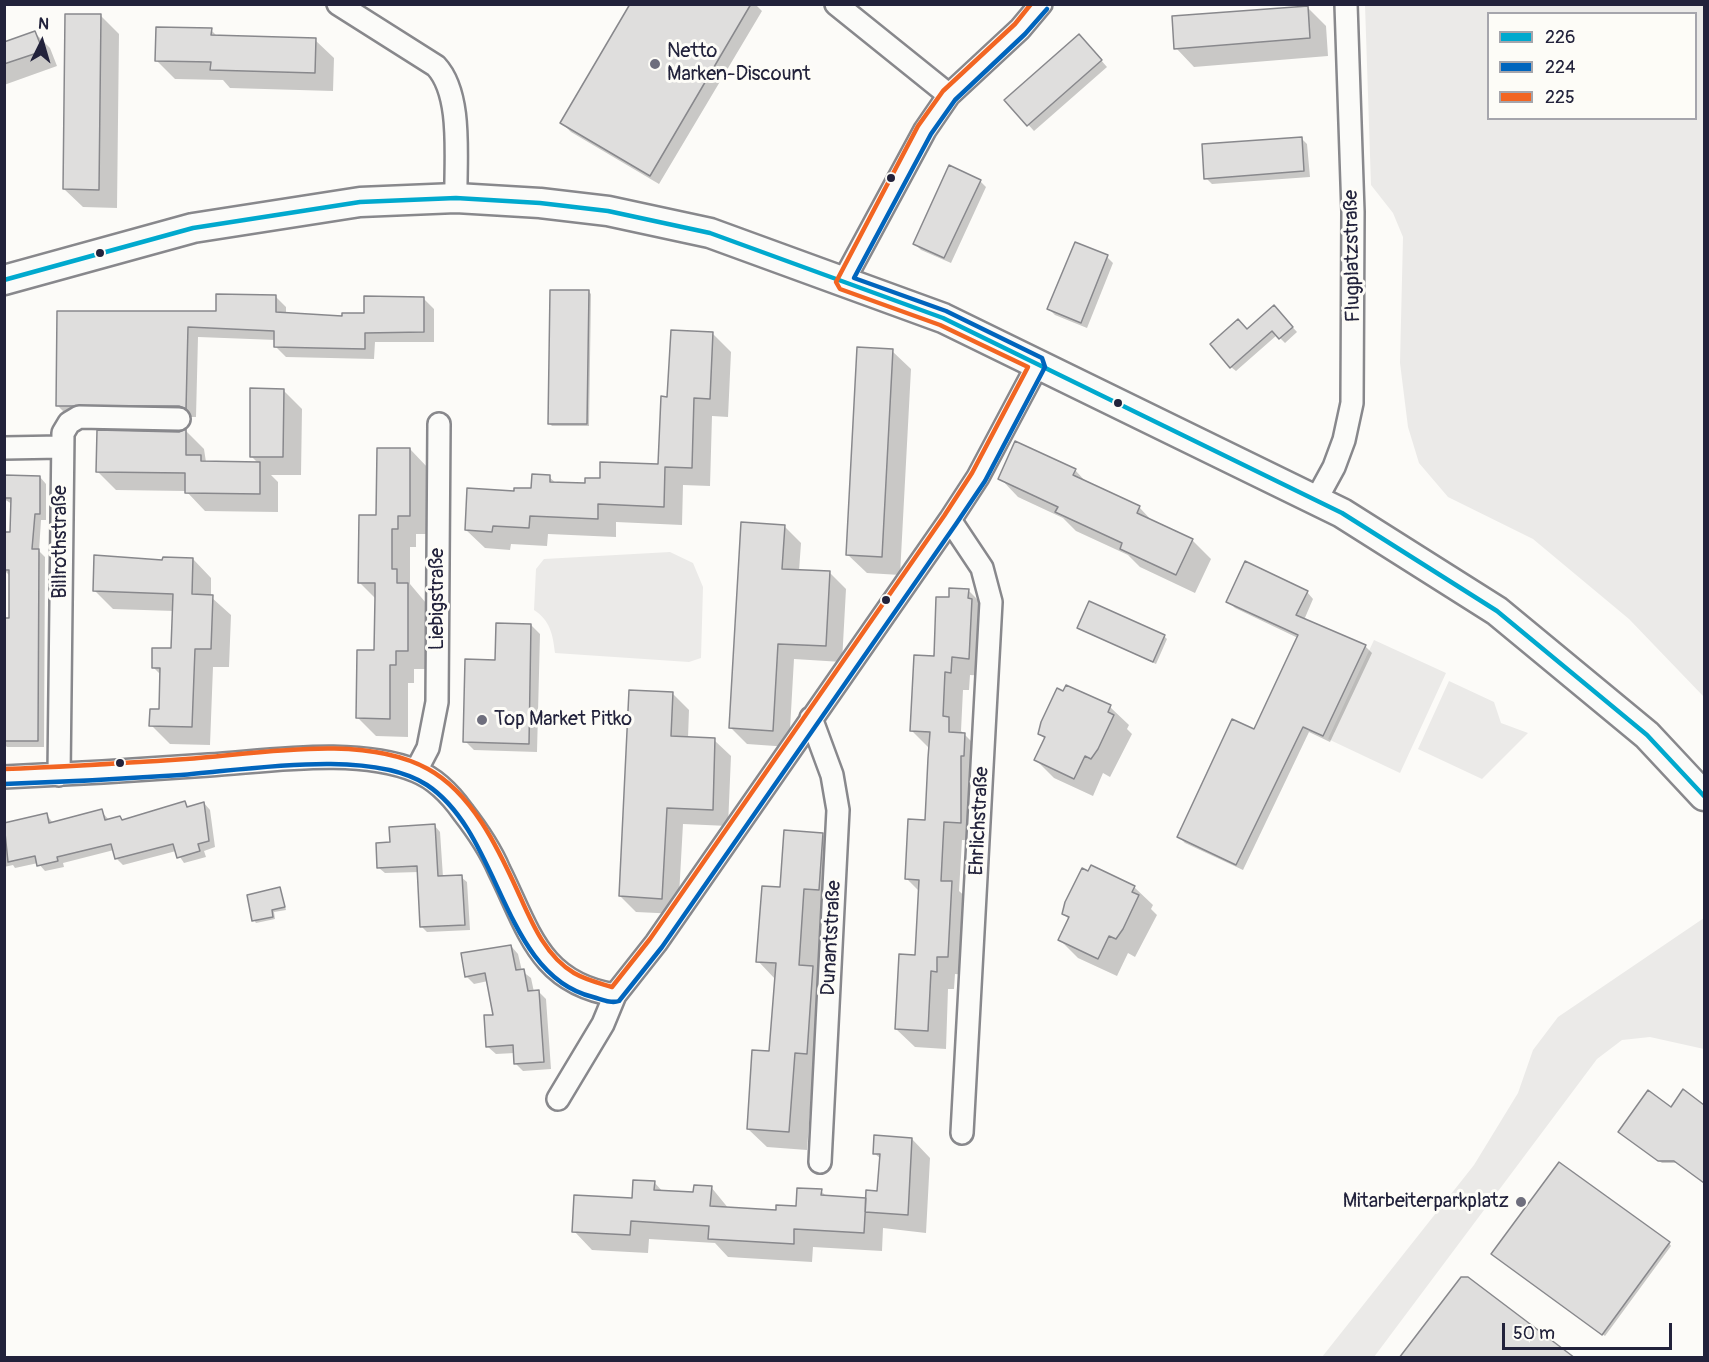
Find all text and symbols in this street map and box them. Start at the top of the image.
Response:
north arrow [12,12,72,72]
legend [1487,12,1697,120]
text: N [37,14,50,35]
text: 226 [1545,26,1576,49]
place label: Netto Marken-Discount [667,40,811,87]
text: 224 [1545,56,1576,79]
marker: Netto Marken-Discount [648,57,662,71]
text: 225 [1545,86,1575,109]
unlabelled marker [885,172,897,184]
street label: Flugplatzstraße [1340,190,1366,322]
unlabelled marker [94,247,106,259]
unlabelled marker [1112,397,1124,409]
street label: Billrothstraße [49,485,73,599]
street label: Liebigstraße [426,548,450,650]
unlabelled marker [880,594,892,606]
place label: Top Market Pitko [494,708,632,732]
marker: Top Market Pitko [475,713,489,727]
unlabelled marker [114,757,126,769]
street label: Ehrlichstraße [965,766,995,876]
street label: Dunantstraße [817,880,847,996]
place label: Mitarbeiterparkplatz [1343,1190,1509,1214]
marker: Mitarbeiterparkplatz [1514,1195,1528,1209]
scale bar [1505,1311,1674,1349]
text: 50 m [1513,1322,1555,1345]

